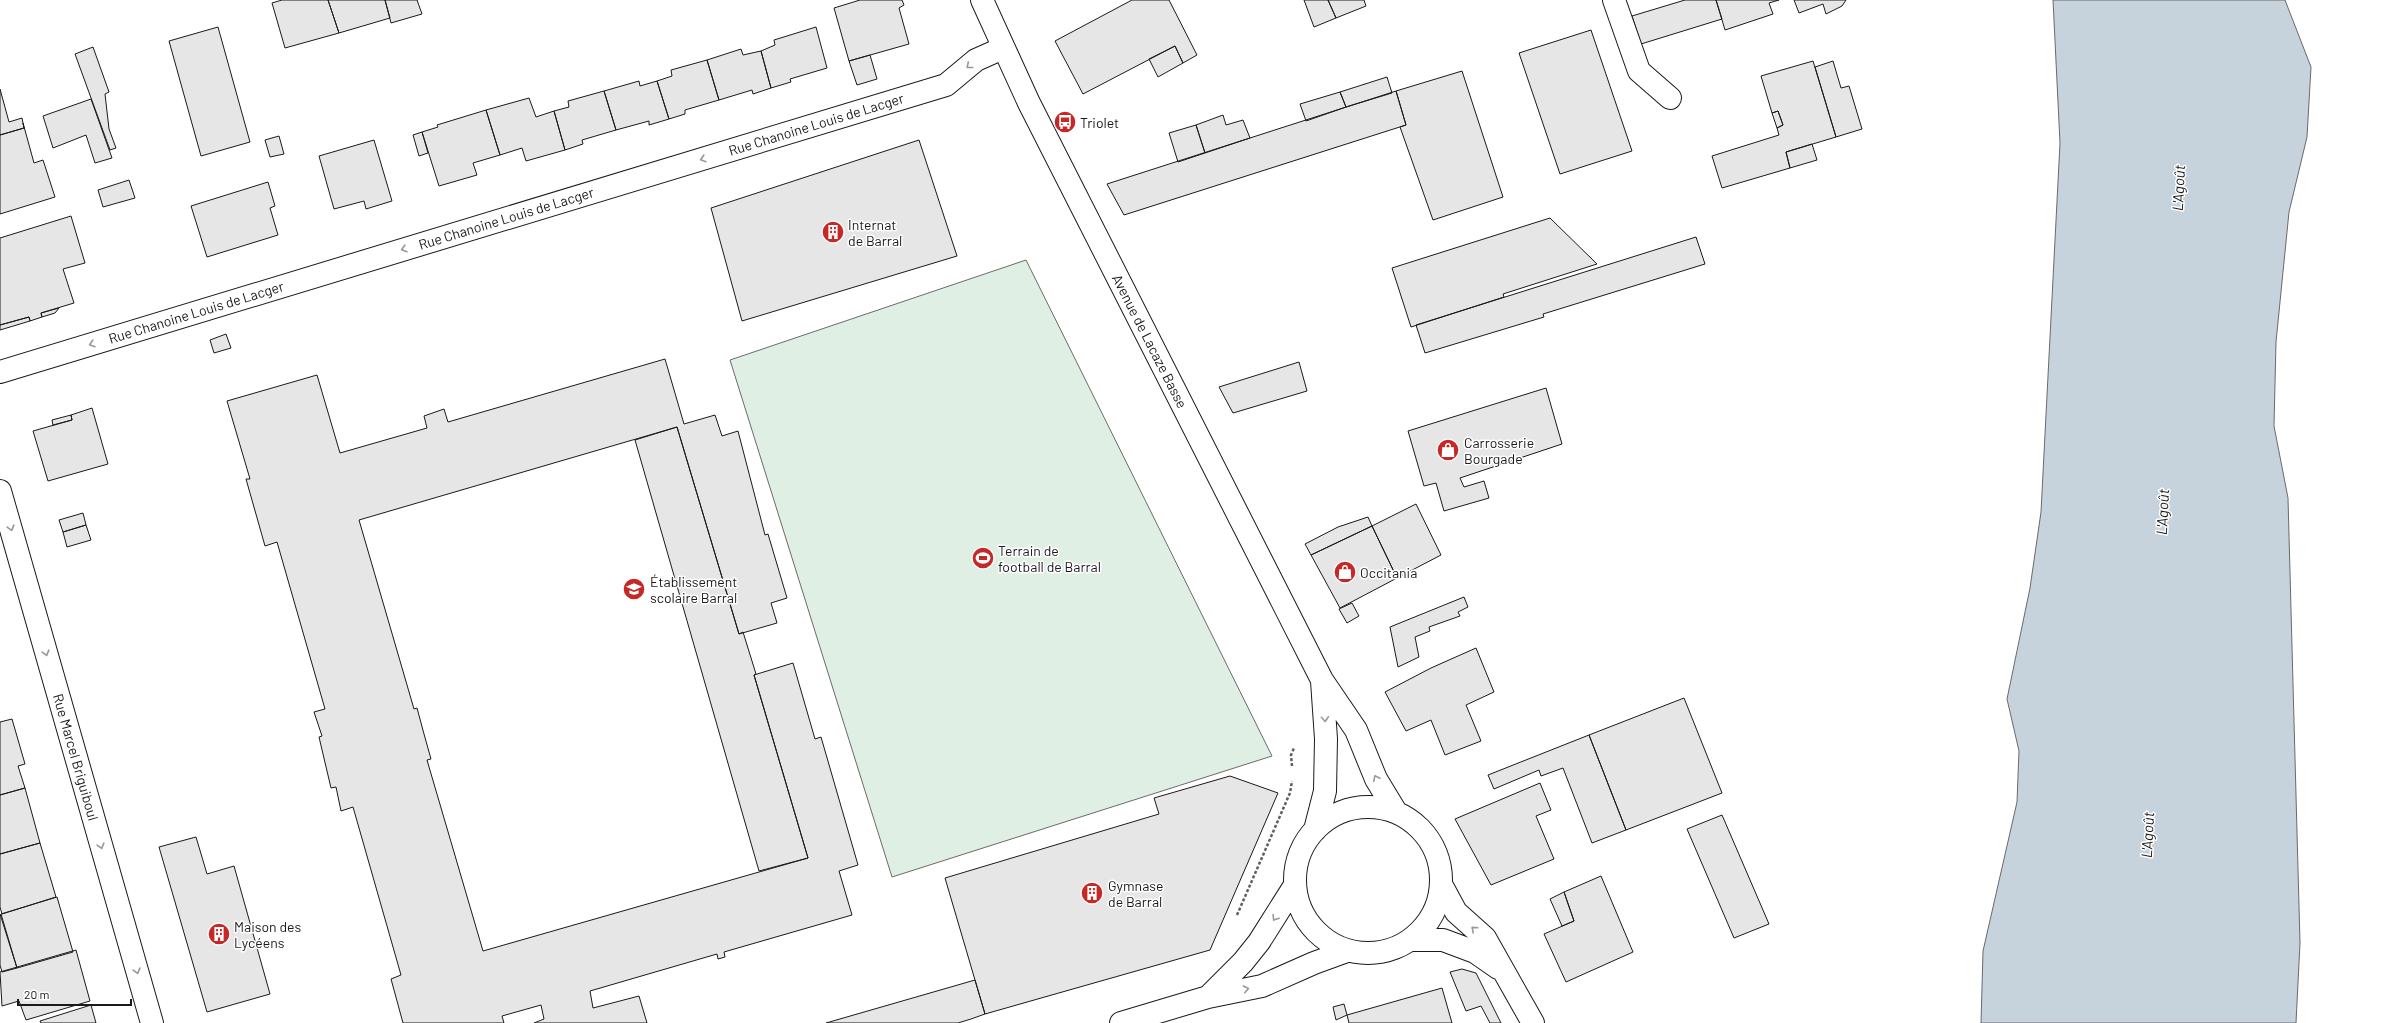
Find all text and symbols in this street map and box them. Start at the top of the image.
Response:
one-way arrow [966,62,974,69]
street label: Rue Chanoine Louis de Lacger [726,89,906,159]
bus stop icon: Triolet [1052,109,1078,135]
place label: Triolet [1080,114,1119,131]
one-way arrow [699,154,706,163]
water label: L'Agoût [2168,164,2188,211]
street label: Rue Chanoine Louis de Lacger [416,183,596,253]
place label: Internat de Barral [848,216,902,249]
building icon: Internat de Barral [820,219,846,245]
one-way arrow [401,244,408,253]
street label: Avenue de Lacaze Basse [1109,271,1191,411]
street label: Rue Chanoine Louis de Lacger [106,277,286,347]
one-way arrow [89,339,96,348]
place label: Carrosserie Bourgade [1464,434,1534,467]
shop icon: Carrosserie Bourgade [1435,437,1461,463]
water label: L'Agoût [2152,488,2172,535]
one-way arrow [6,525,15,532]
place label: Terrain de football de Barral [998,542,1101,575]
sports icon: Terrain de football de Barral [970,545,996,571]
shop icon: Occitania [1332,559,1358,585]
place label: Occitania [1360,564,1417,581]
place label: Établissement scolaire Barral [650,573,737,606]
school or university icon: Établissement scolaire Barral [621,576,647,602]
one-way arrow [41,650,50,657]
street label: Rue Marcel Briguiboul [50,692,102,822]
one-way arrow [1320,716,1329,722]
one-way arrow [1373,775,1381,782]
water label: L'Agoût [2137,811,2157,858]
one-way arrow [96,842,105,849]
place label: Gymnase de Barral [1108,877,1164,910]
building icon: Gymnase de Barral [1079,880,1105,906]
one-way arrow [1272,914,1279,921]
place label: Maison des Lycéens [234,918,301,951]
building icon: Maison des Lycéens [206,921,232,947]
one-way arrow [1472,926,1479,933]
one-way arrow [132,967,141,974]
scale bar [18,981,131,1007]
one-way arrow [1243,986,1250,994]
text: 20 m [24,987,50,1001]

